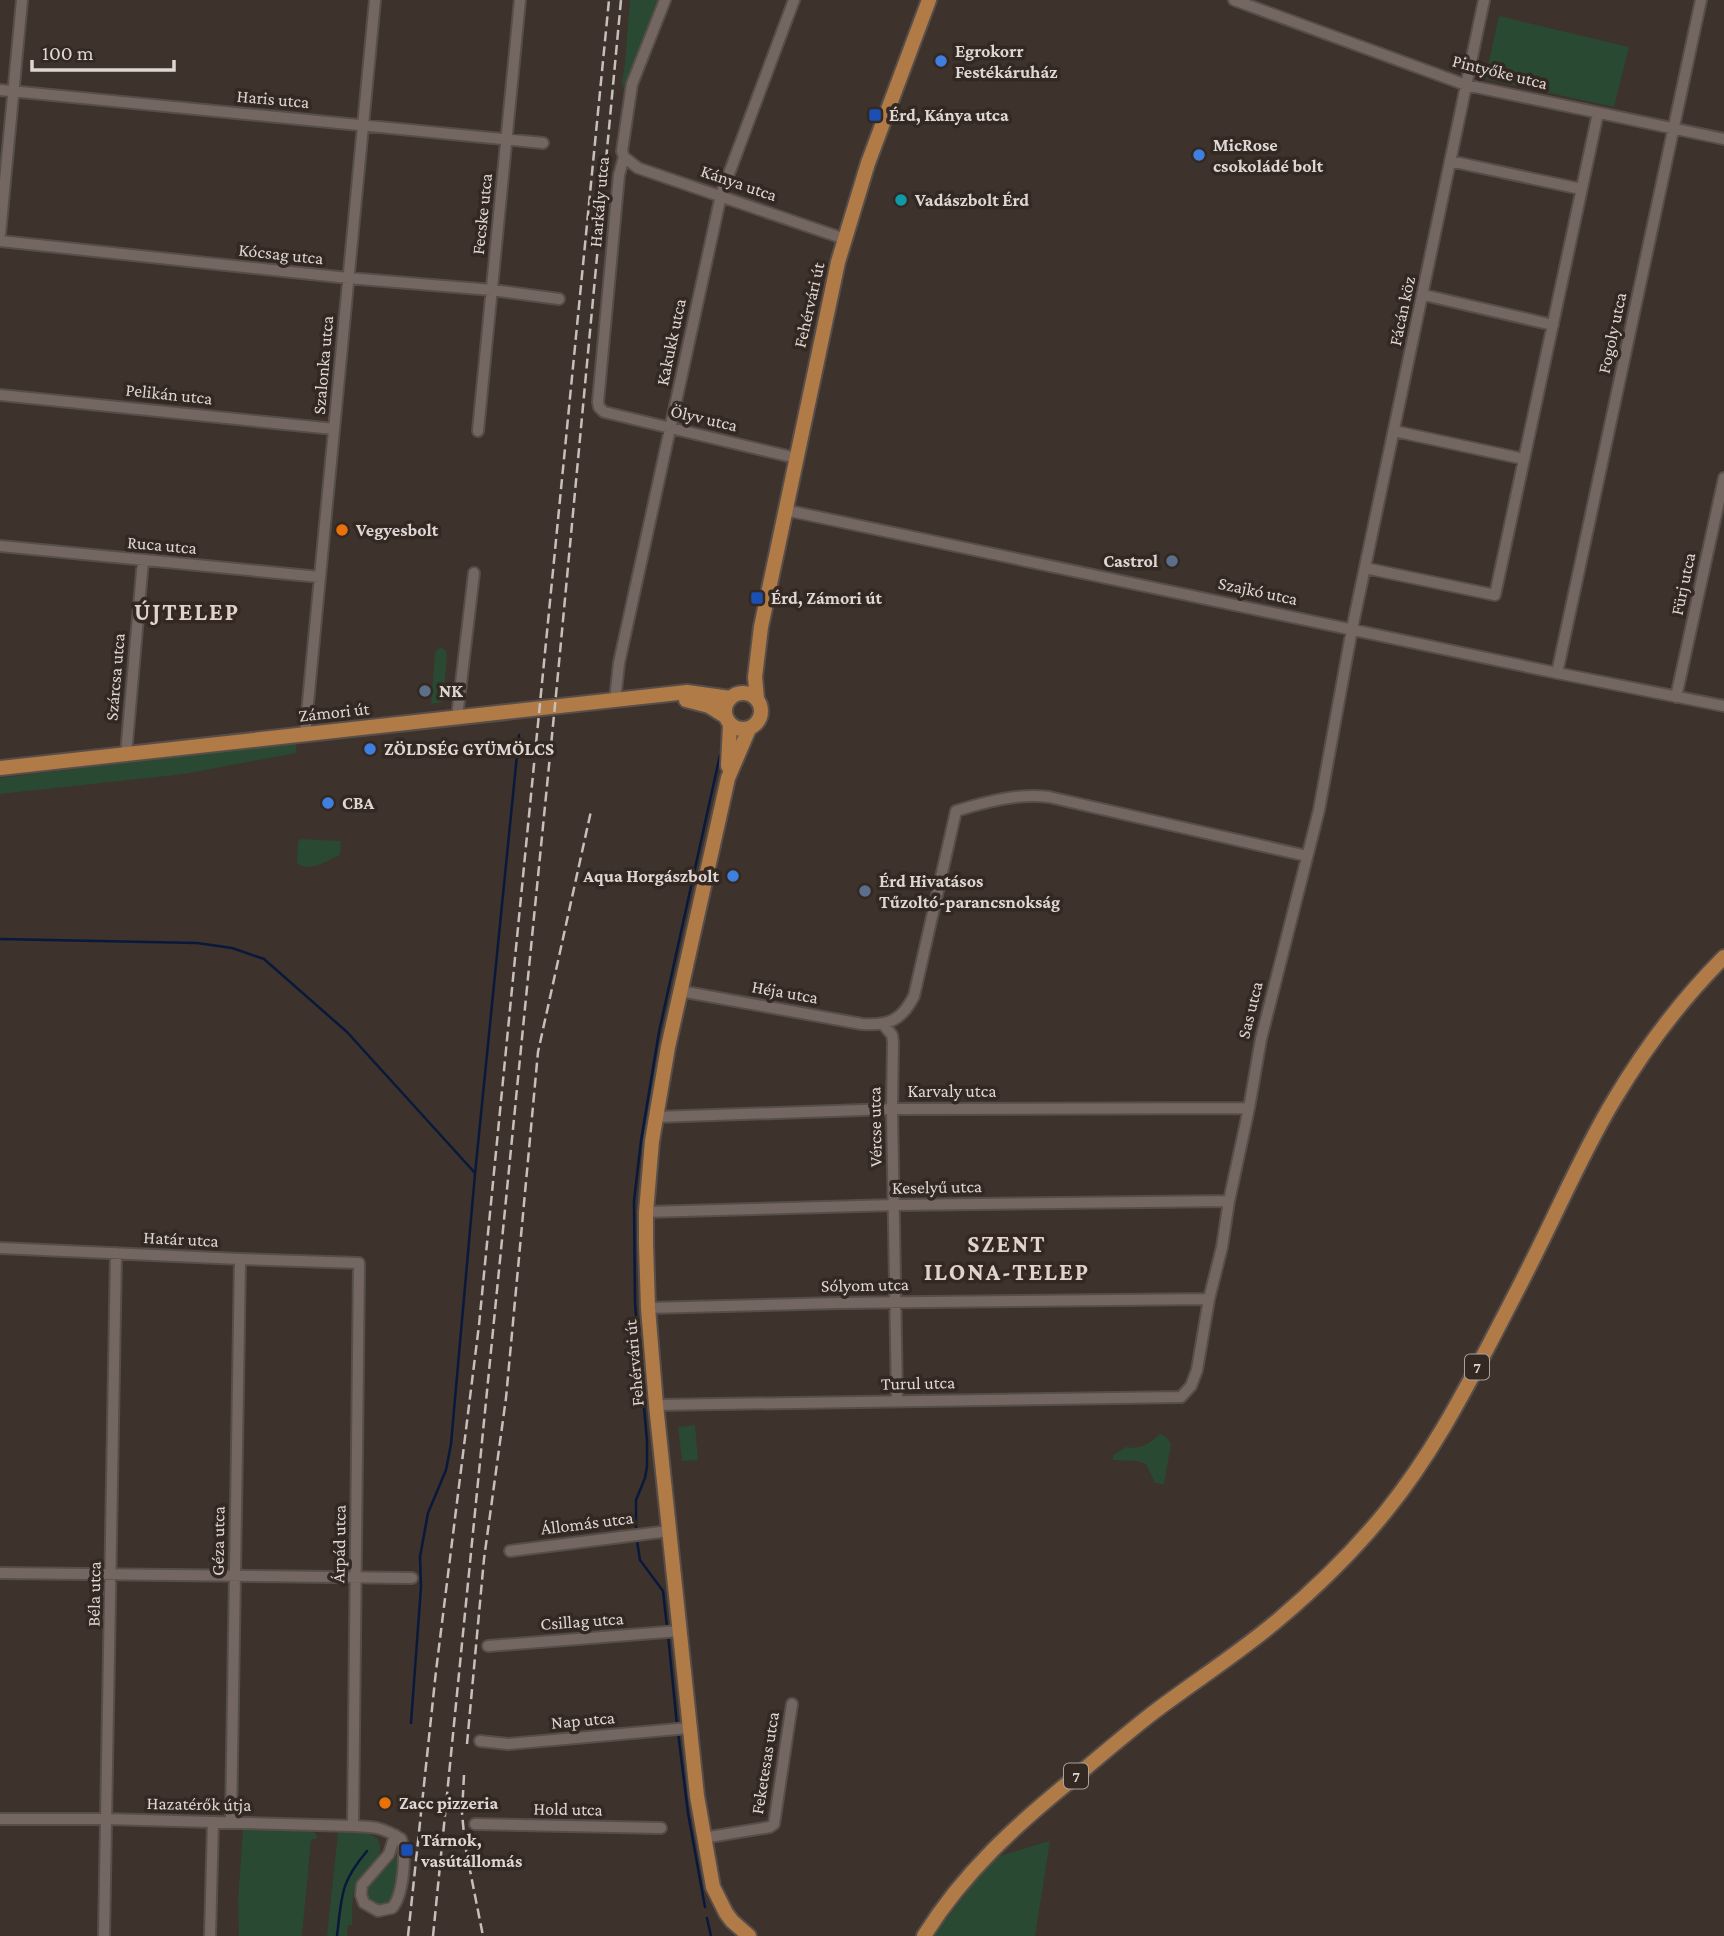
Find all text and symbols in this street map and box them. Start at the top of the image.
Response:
scale bar [32,28,173,72]
text: 100 m [42,41,94,65]
place label: Egrokorr Festékáruház [955,41,1057,82]
street label: Pintyőke utca [1450,51,1550,93]
marker: Egrokorr Festékáruház [933,53,949,69]
street label: Haris utca [236,86,310,112]
place label: Érd, Kánya utca [889,105,1009,125]
marker: Érd, Kánya utca [867,107,883,123]
place label: MicRose csokoládé bolt [1213,135,1324,176]
marker: MicRose csokoládé bolt [1191,147,1207,163]
street label: Harkály utca [585,156,613,248]
street label: Kánya utca [698,161,780,205]
street label: Fecske utca [468,172,496,256]
place label: Vadászbolt Érd [914,190,1029,210]
marker: Vadászbolt Érd [893,192,909,208]
street label: Kócsag utca [238,240,324,268]
street label: Fehérvári út [789,259,829,350]
street label: Fácán köz [1385,274,1419,348]
street label: Fogoly utca [1594,291,1630,375]
street label: Kakukk utca [652,297,690,387]
street label: Szalonka utca [309,315,337,415]
street label: Pelikán utca [125,380,213,408]
street label: Ölyv utca [669,401,739,435]
place label: Vegyesbolt [355,520,439,540]
marker: Vegyesbolt [334,522,350,538]
street label: Ruca utca [126,532,198,558]
place label: Castrol [1103,551,1158,571]
street label: Fürj utca [1667,551,1700,617]
marker: Castrol [1164,553,1180,569]
street label: Szajkó utca [1216,573,1300,610]
place label: Érd, Zámori út [771,588,882,608]
marker: Érd, Zámori út [749,590,765,606]
district label: ÚJTELEP [134,598,240,625]
street label: Szárcsa utca [101,632,129,722]
place label: NK [439,681,463,701]
marker: NK [417,683,433,699]
street label: Zámori út [298,698,371,726]
place label: ZÖLDSÉG GYÜMÖLCS [384,739,554,759]
marker: ZÖLDSÉG GYÜMÖLCS [362,741,378,757]
place label: CBA [342,793,374,813]
marker: CBA [320,795,336,811]
place label: Aqua Horgászbolt [582,866,719,886]
marker: Aqua Horgászbolt [725,868,741,884]
place label: Érd Hivatásos Tűzoltó-parancsnokság [879,871,1060,912]
marker: Érd Hivatásos Tűzoltó-parancsnokság [857,883,873,899]
street label: Héja utca [750,976,820,1009]
street label: Sas utca [1233,979,1267,1041]
street label: Karvaly utca [907,1081,997,1101]
street label: Vércse utca [864,1087,886,1167]
street label: Keselyű utca [892,1176,982,1198]
street label: Határ utca [143,1227,219,1251]
district label: SZENT ILONA-TELEP [924,1230,1090,1285]
street label: Sólyom utca [821,1274,909,1296]
street label: Fehérvári út [620,1318,648,1407]
road number: 7 [1465,1354,1489,1380]
street label: Turul utca [881,1372,955,1394]
street label: Árpád utca [328,1505,350,1583]
street label: Géza utca [207,1506,229,1576]
street label: Állomás utca [540,1507,634,1539]
street label: Béla utca [83,1561,105,1627]
street label: Csillag utca [540,1608,624,1634]
street label: Nap utca [550,1707,616,1733]
street label: Feketesas utca [747,1710,783,1816]
road number: 7 [1064,1764,1088,1788]
street label: Hazatérők útja [146,1793,252,1816]
place label: Zacc pizzeria [399,1793,498,1813]
marker: Zacc pizzeria [377,1795,393,1811]
street label: Hold utca [533,1798,603,1820]
place label: Tárnok, vasútállomás [420,1830,522,1871]
marker: Tárnok, vasútállomás [399,1842,415,1858]

